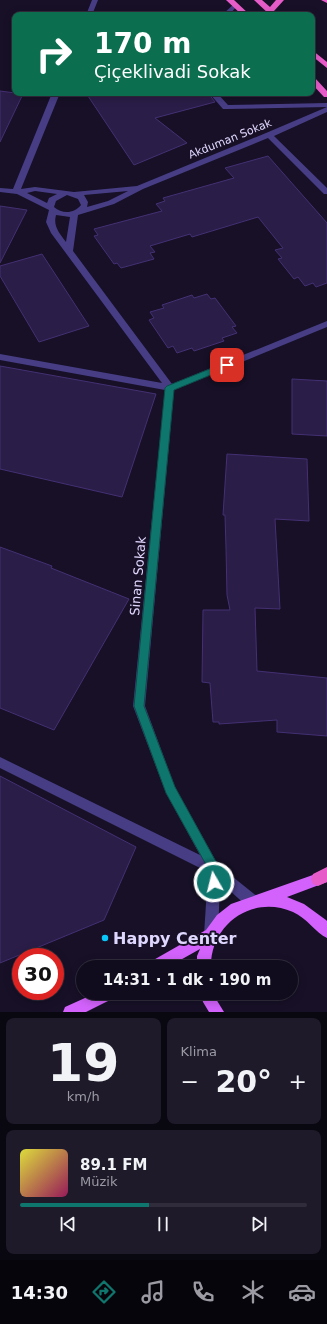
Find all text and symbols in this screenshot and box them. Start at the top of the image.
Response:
text: 170 m [94,27,191,60]
icon: right [28,28,80,80]
text: Çiçeklivadi Sokak [94,61,251,82]
street label: Akduman Sokak [186,116,274,162]
pin [210,348,244,382]
icon: arrive [216,354,238,376]
street label: Sinan Sokak [127,535,149,616]
position arrow [193,861,235,903]
place label: Happy Center [113,929,237,948]
marker: Happy Center [100,933,110,943]
speed limit sign: 30 [12,948,64,1000]
text: 14:31 · 1 dk · 190 m [103,971,271,989]
text: 19 [47,1033,119,1093]
text: Klima [181,1044,217,1059]
text: 20° [215,1064,272,1099]
text: − [181,1069,199,1094]
text: + [289,1069,307,1094]
text: km/h [67,1089,100,1104]
text: 89.1 FM [80,1156,147,1174]
text: Müzik [80,1174,117,1189]
icon: previous [57,1213,79,1235]
icon: pause [152,1213,174,1235]
icon: next [248,1213,270,1235]
icon: directions [90,1278,118,1306]
icon: music [139,1278,167,1306]
icon: phone [189,1278,217,1306]
icon: climate [239,1278,267,1306]
icon: car [288,1278,316,1306]
text: 14:30 [11,1282,68,1303]

